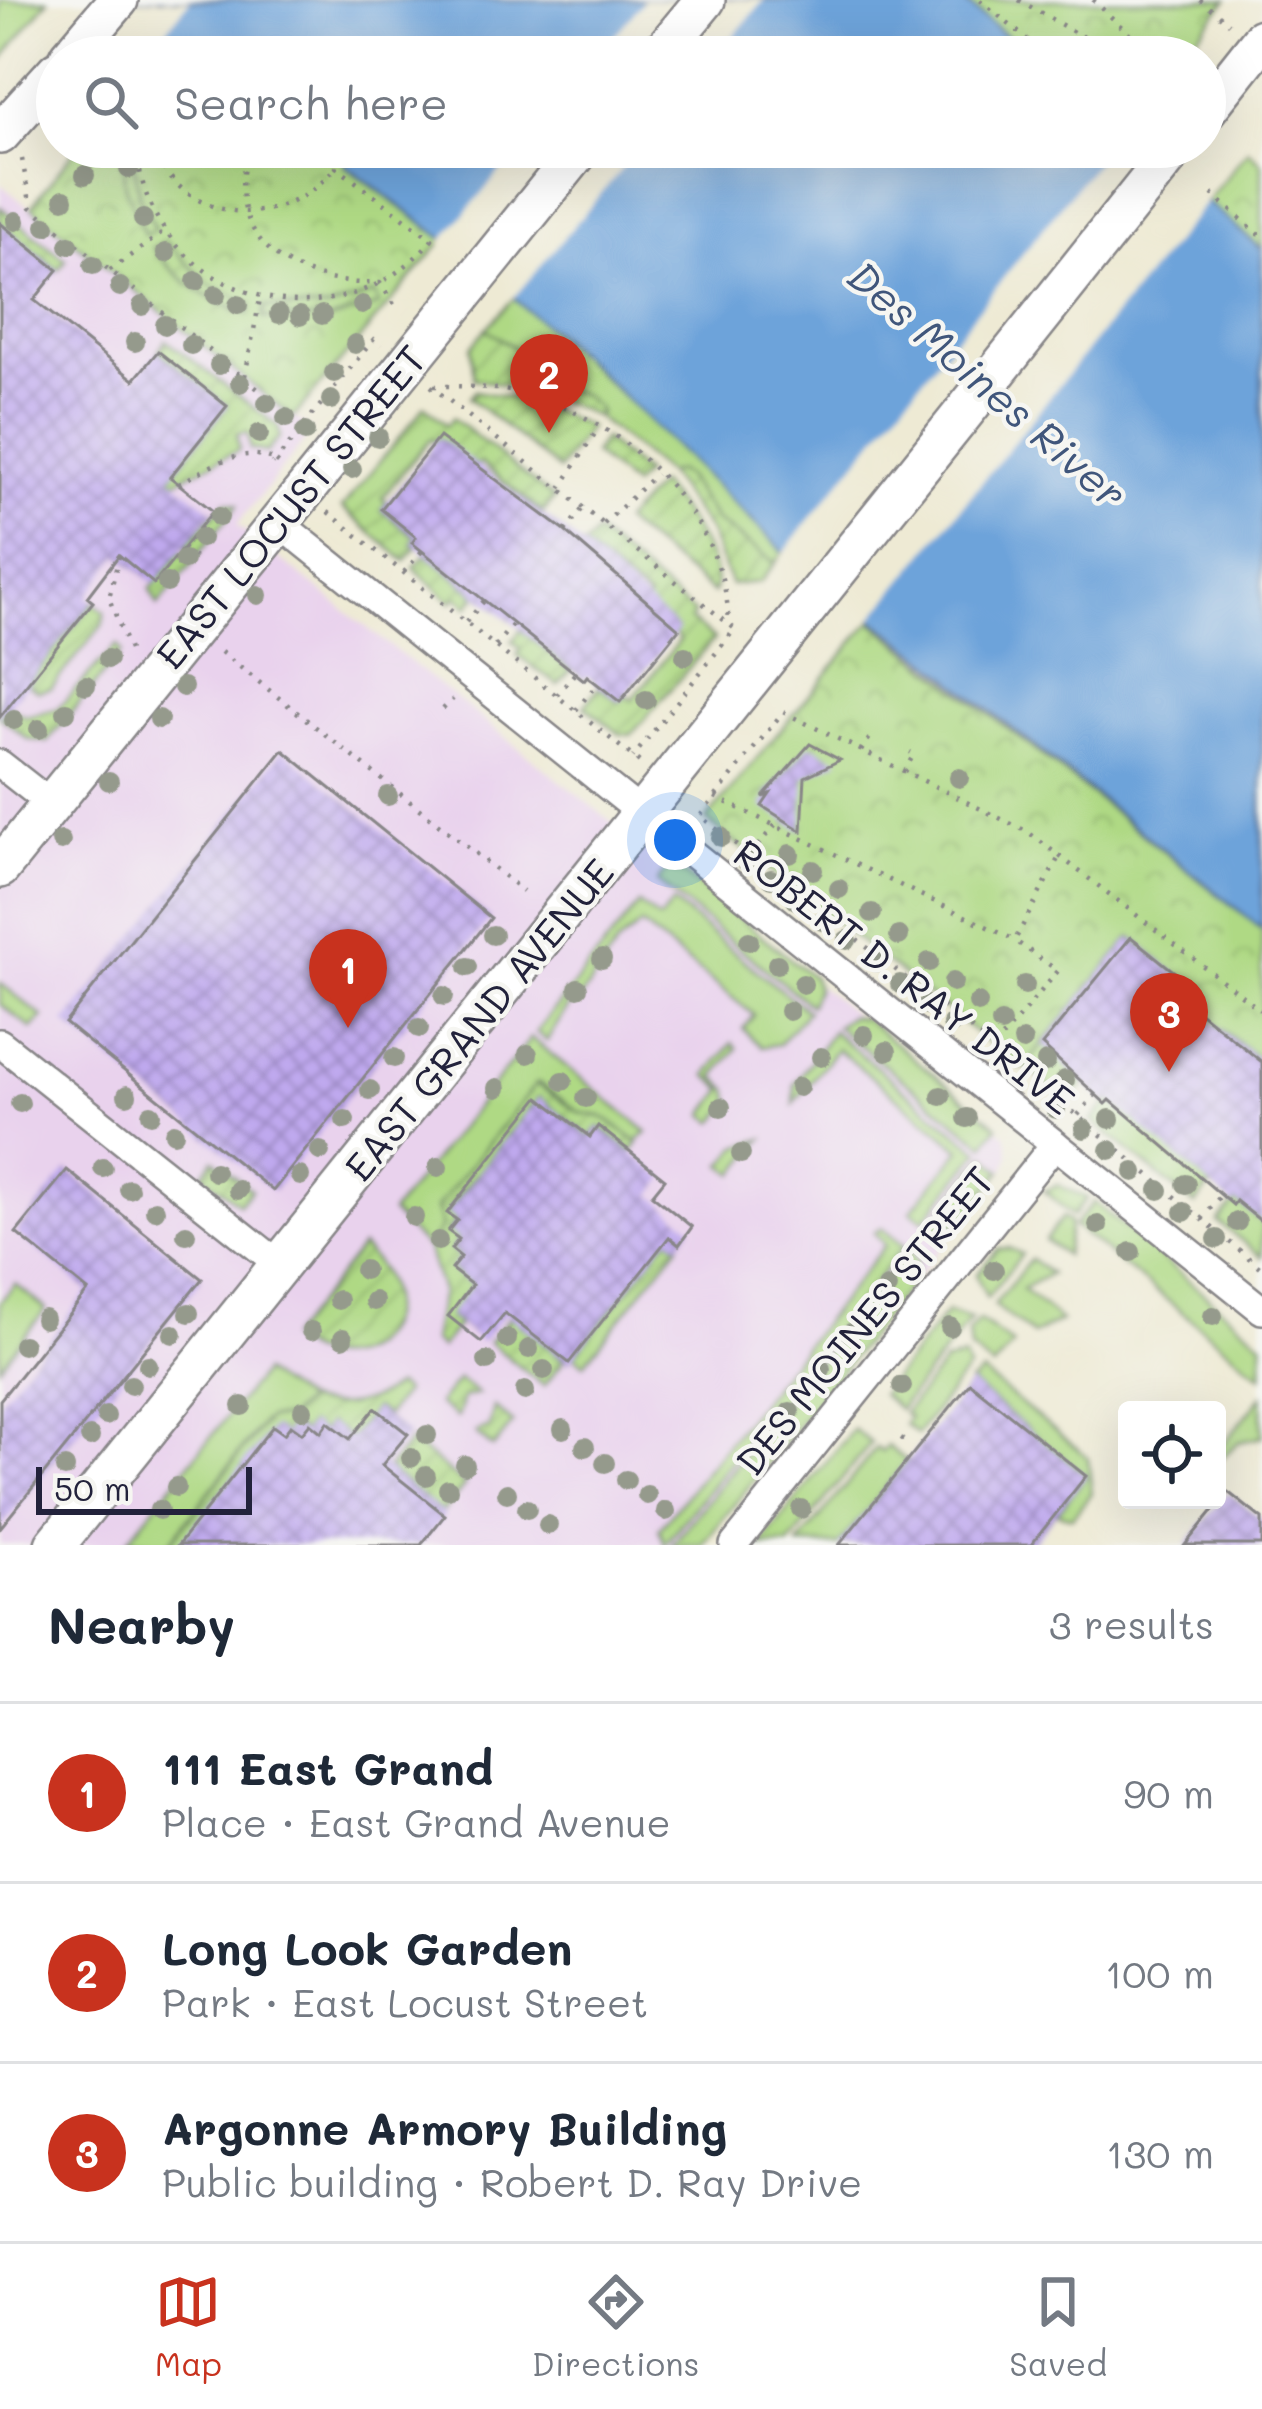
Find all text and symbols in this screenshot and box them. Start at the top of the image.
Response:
search box [36,36,1226,168]
icon: search [78,69,144,135]
text: Search here [174,73,448,131]
water label: Des Moines River [837,248,1139,520]
street label: EAST LOCUST STREET [144,334,436,678]
pin: 2 [510,334,588,433]
your location [645,810,705,870]
street label: ROBERT D. RAY DRIVE [724,827,1086,1125]
street label: EAST GRAND AVENUE [332,847,624,1191]
pin: 1 [309,929,387,1028]
pin: 3 [1130,973,1208,1072]
street label: DES MOINES STREET [724,1155,1004,1485]
map controls [1118,1401,1226,1509]
button: locate [1118,1401,1226,1509]
scale bar [36,1461,252,1514]
text: 50 m [54,1466,130,1509]
text: Nearby [48,1590,235,1657]
text: 3 results [1049,1598,1214,1649]
text: 111 East Grand [162,1738,493,1796]
text: 1 [78,1767,96,1818]
text: 90 m [1123,1767,1214,1818]
text: Place · East Grand Avenue [162,1796,671,1847]
text: Long Look Garden [162,1918,572,1976]
text: 2 [76,1947,98,1998]
text: 100 m [1105,1947,1214,1998]
text: Park · East Locust Street [162,1976,648,2027]
text: Argonne Armory Building [162,2098,727,2156]
text: 3 [75,2127,99,2178]
text: 130 m [1106,2127,1214,2178]
text: Public building · Robert D. Ray Drive [162,2156,862,2207]
tab: Map [155,2269,222,2384]
tab: Directions [532,2269,699,2384]
tab: Saved [1009,2269,1107,2384]

